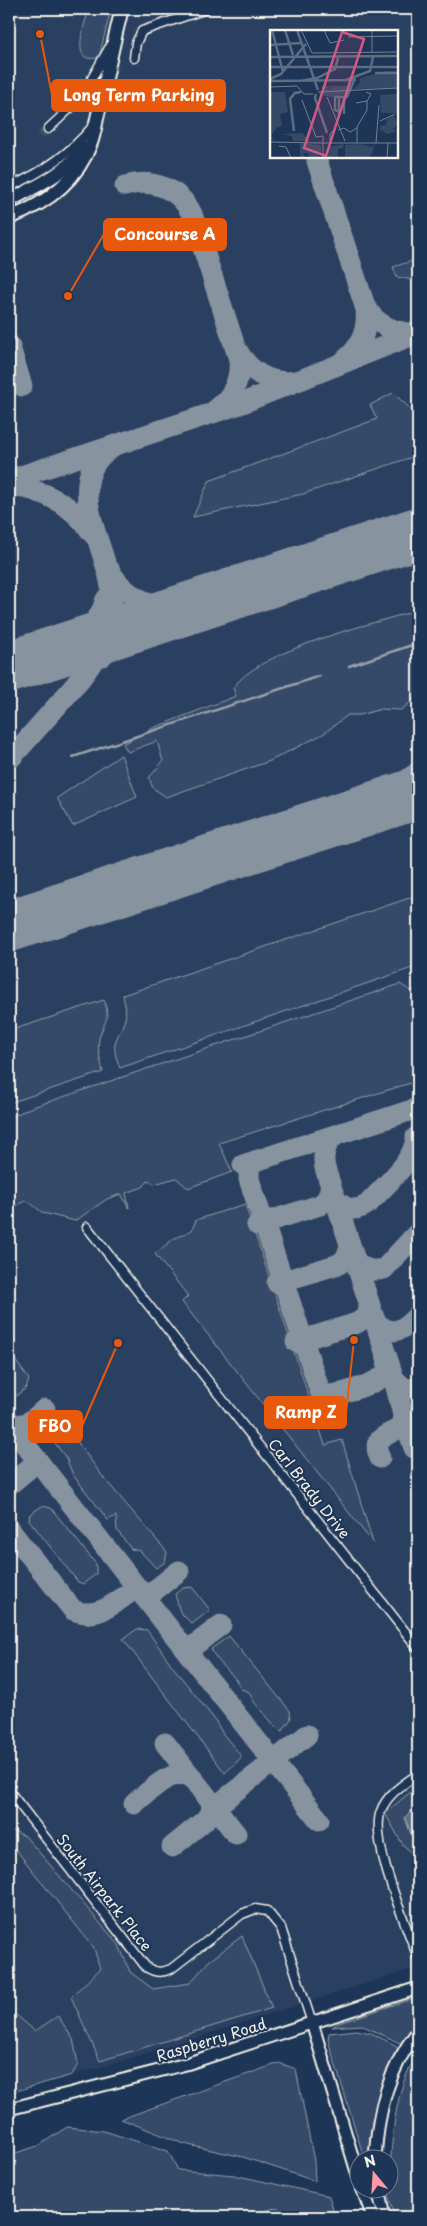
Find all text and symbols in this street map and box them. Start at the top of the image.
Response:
inset map [270,30,397,158]
callout: Long Term Parking [52,80,225,111]
text: Long Term Parking [63,82,215,106]
callout: Concourse A [104,219,226,250]
text: Concourse A [114,221,216,245]
callout: Ramp Z [265,1397,346,1428]
text: Ramp Z [275,1399,337,1423]
callout: FBO [29,1411,82,1442]
text: FBO [39,1413,71,1437]
street label: Carl Brady Drive [263,1433,357,1543]
street label: South Airpark Place [52,1828,158,1956]
street label: Raspberry Road [153,2011,269,2067]
north arrow [350,2148,400,2198]
text: N [361,2149,378,2173]

